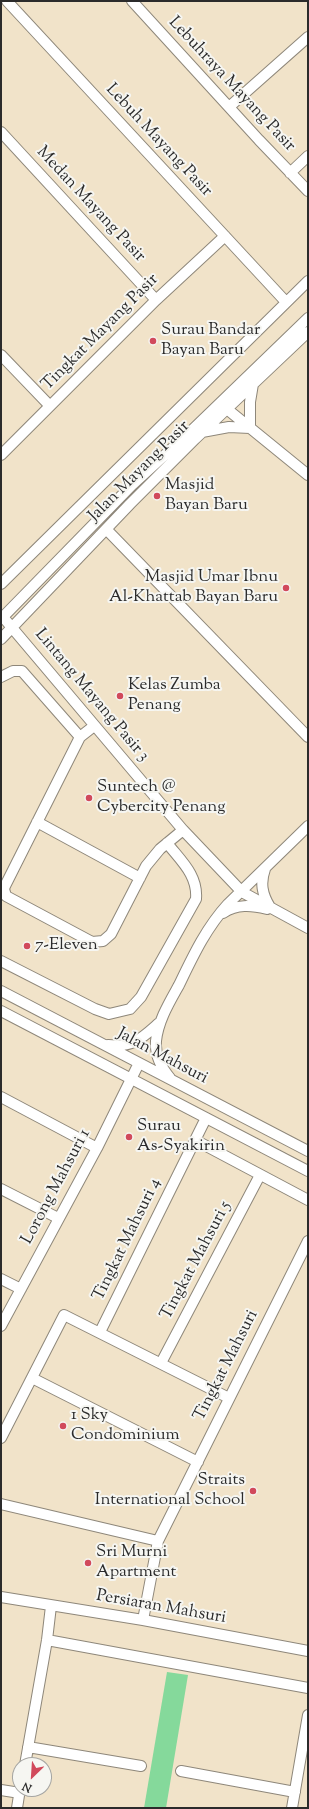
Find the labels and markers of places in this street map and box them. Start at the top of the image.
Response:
place label: Surau Bandar Bayan Baru [161,321,260,361]
marker: Surau Bandar Bayan Baru [148,336,158,346]
place label: Masjid Bayan Baru [165,476,248,516]
marker: Masjid Bayan Baru [152,491,162,501]
place label: Masjid Umar Ibnu Al-Khattab Bayan Baru [109,568,278,608]
marker: Masjid Umar Ibnu Al-Khattab Bayan Baru [281,583,291,593]
place label: Kelas Zumba Penang [128,676,221,716]
marker: Kelas Zumba Penang [115,691,125,701]
place label: Suntech @ Cybercity Penang [97,778,226,818]
marker: Suntech @ Cybercity Penang [84,793,94,803]
place label: 7-Eleven [35,936,98,956]
marker: 7-Eleven [22,941,32,951]
place label: Surau As-Syakirin [137,1117,225,1157]
marker: Surau As-Syakirin [124,1132,134,1142]
place label: 1 Sky Condominium [71,1406,180,1446]
marker: 1 Sky Condominium [58,1421,68,1431]
place label: Straits International School [95,1471,245,1511]
marker: Straits International School [248,1486,258,1496]
place label: Sri Murni Apartment [96,1543,176,1583]
marker: Sri Murni Apartment [83,1558,93,1568]

